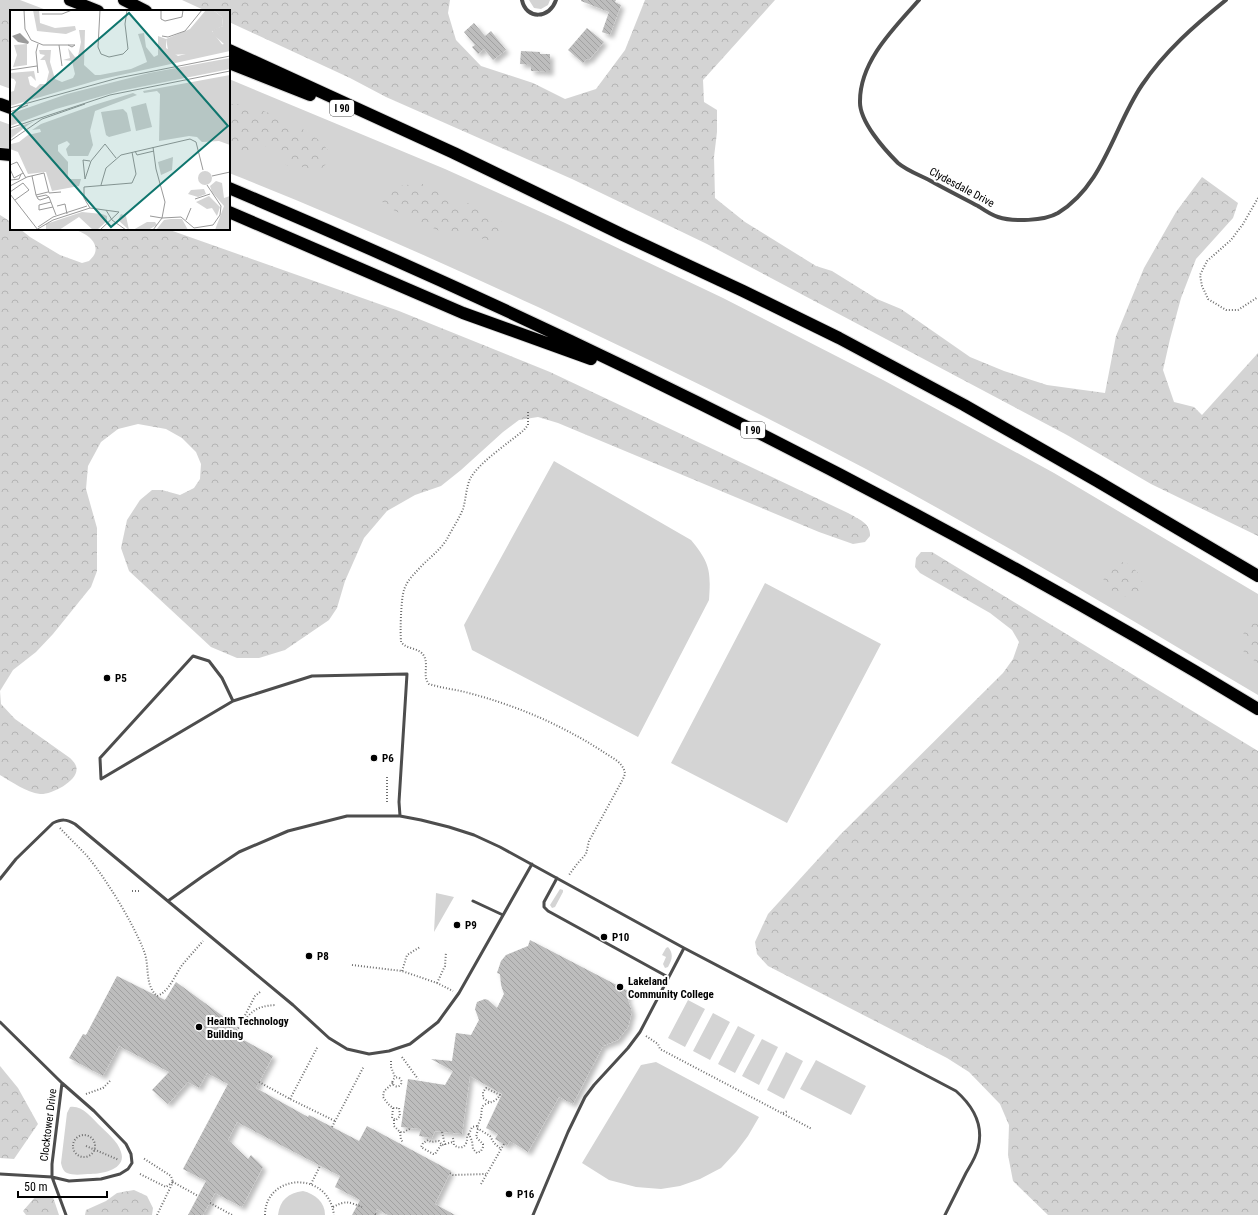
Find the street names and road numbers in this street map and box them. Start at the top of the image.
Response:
road number: I 90 [330,100,354,116]
street label: Clydesdale Drive [927,165,997,210]
road number: I 90 [741,422,765,438]
street label: Clocktower Drive [38,1088,59,1162]

